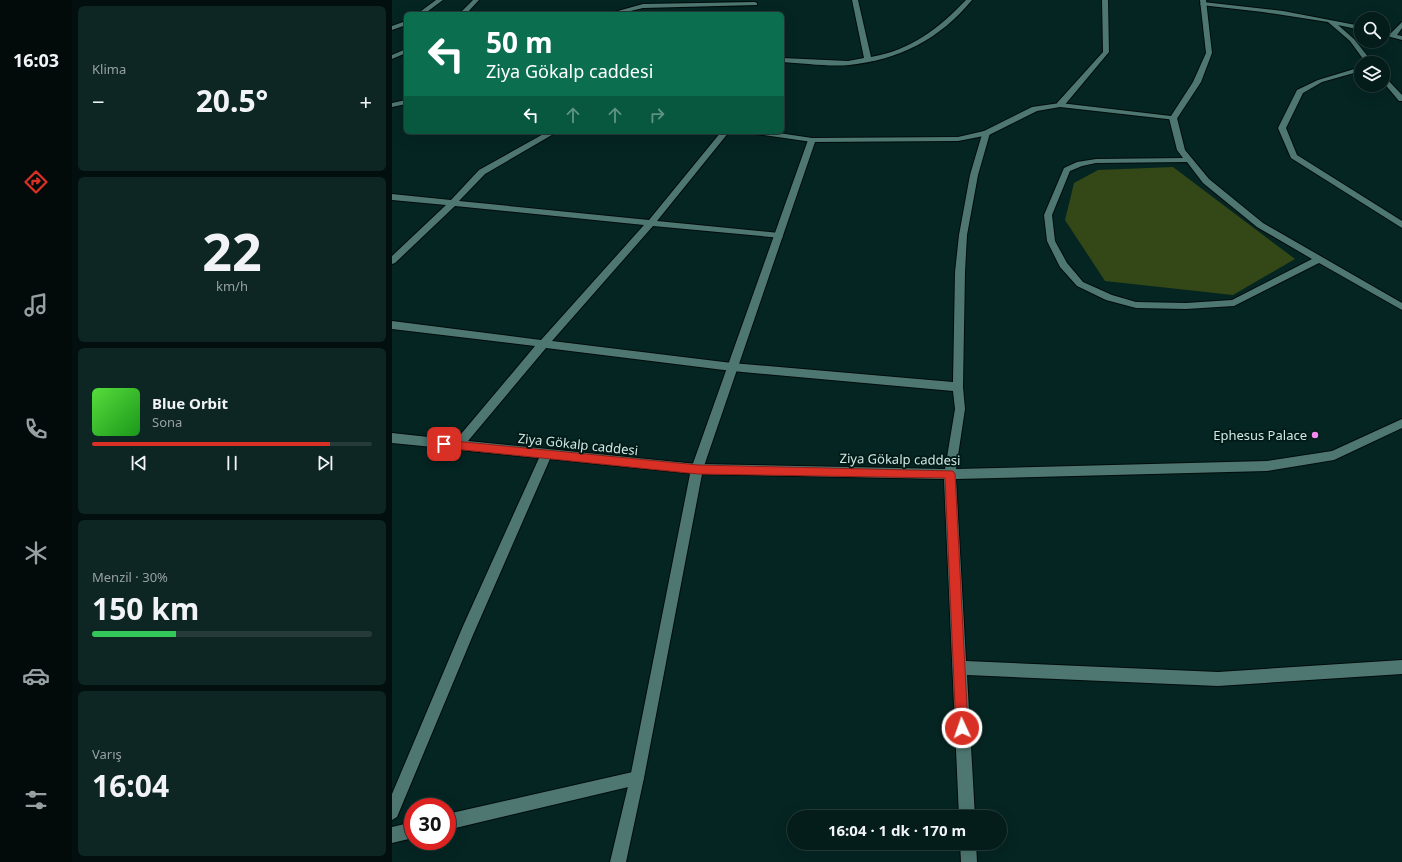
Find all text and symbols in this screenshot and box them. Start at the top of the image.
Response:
map controls [1354,12,1390,92]
button: search [1354,12,1390,48]
text: 50 m [486,23,553,61]
icon: left [420,28,472,80]
text: 16:03 [13,48,59,72]
button: layers [1354,56,1390,92]
text: Ziya Gökalp caddesi [486,59,653,83]
text: Klima [92,60,126,78]
text: 20.5° [196,80,268,121]
text: − [92,86,105,116]
text: + [359,86,372,116]
icon: left [520,104,542,126]
icon: ahead [562,104,584,126]
icon: ahead [604,104,626,126]
icon: right [646,104,668,126]
icon: directions [22,168,50,196]
text: 22 [202,215,262,286]
text: km/h [216,277,248,295]
icon: music [22,291,50,319]
text: Blue Orbit [152,393,228,413]
text: Sona [152,413,182,431]
icon: phone [22,415,50,443]
place label: Ephesus Palace [1213,426,1307,444]
pin [427,427,461,461]
street label: Ziya Gökalp caddesi [517,429,639,459]
marker: Ephesus Palace [1310,430,1320,440]
icon: arrive [433,433,455,455]
street label: Ziya Gökalp caddesi [839,449,961,469]
icon: previous [128,452,150,474]
icon: pause [221,452,243,474]
icon: next [314,452,336,474]
icon: climate [22,539,50,567]
text: Menzil · 30% [92,568,168,586]
text: 150 km [92,588,199,629]
icon: car [22,662,50,690]
position arrow [941,707,983,749]
text: Varış [92,745,122,763]
text: 16:04 [92,765,169,806]
icon: filters [22,786,50,814]
speed limit sign: 30 [404,798,456,850]
text: 16:04 · 1 dk · 170 m [828,820,966,840]

